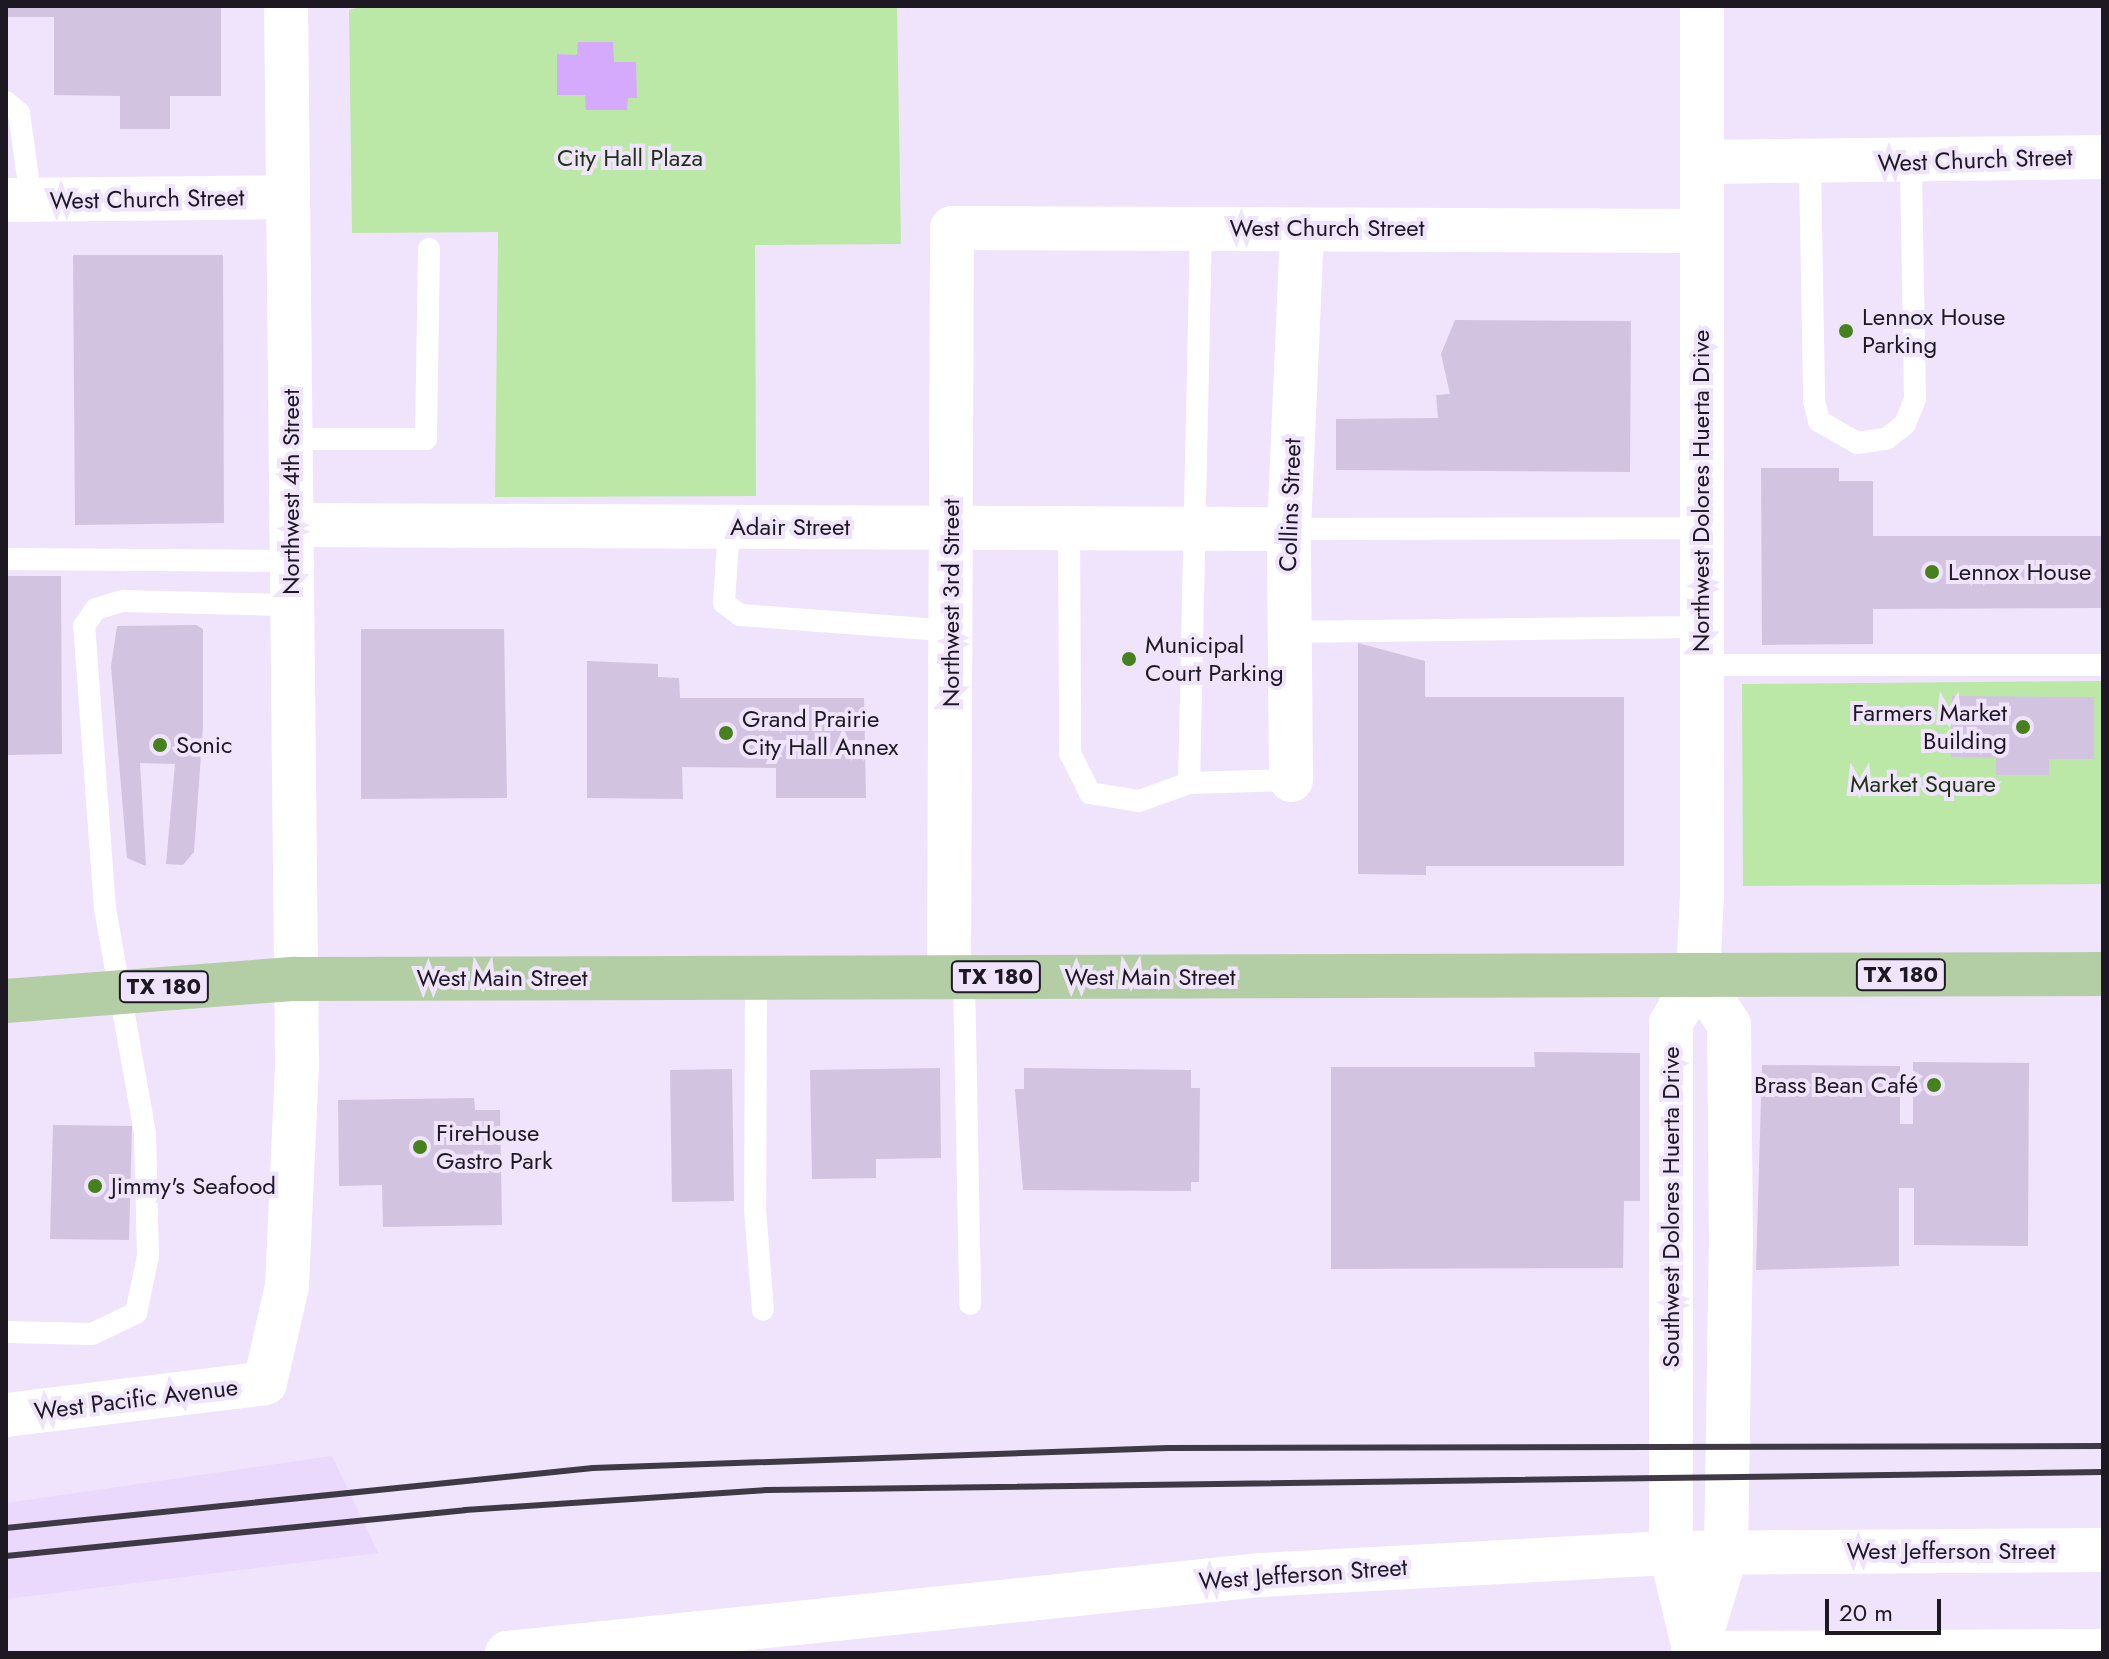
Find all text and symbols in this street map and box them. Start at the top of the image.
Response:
street label: West Church Street [1877,142,2073,178]
park label: City Hall Plaza [557,144,703,172]
street label: West Church Street [49,183,245,215]
street label: West Church Street [1230,214,1424,242]
place label: Lennox House Parking [1862,303,2005,359]
marker: Lennox House Parking [1837,322,1855,340]
street label: Northwest Dolores Huerta Drive [1687,330,1715,652]
street label: Northwest 4th Street [277,389,305,595]
street label: Collins Street [1273,438,1307,572]
street label: Northwest 3rd Street [937,499,965,707]
street label: Adair Street [730,513,850,541]
place label: Lennox House [1948,558,2091,586]
marker: Lennox House [1923,563,1941,581]
place label: Municipal Court Parking [1145,631,1284,687]
marker: Municipal Court Parking [1120,650,1138,668]
place label: Farmers Market Building [1852,699,2007,755]
place label: Grand Prairie City Hall Annex [742,705,898,761]
marker: Farmers Market Building [2014,718,2032,736]
marker: Grand Prairie City Hall Annex [717,724,735,742]
place label: Sonic [176,731,233,759]
marker: Sonic [151,736,169,754]
park label: Market Square [1850,770,1996,798]
road number: TX 180 [1855,957,1947,993]
road number: TX 180 [950,959,1042,995]
street label: West Main Street [1064,963,1236,991]
street label: West Main Street [416,964,588,992]
road number: TX 180 [118,969,210,1005]
street label: Southwest Dolores Huerta Drive [1657,1046,1685,1368]
place label: Brass Bean Café [1754,1071,1918,1099]
marker: Brass Bean Café [1925,1076,1943,1094]
place label: FireHouse Gastro Park [436,1119,553,1175]
marker: FireHouse Gastro Park [411,1138,429,1156]
place label: Jimmy's Seafood [111,1172,276,1200]
marker: Jimmy's Seafood [86,1177,104,1195]
street label: West Pacific Avenue [32,1372,240,1426]
street label: West Jefferson Street [1846,1537,2056,1565]
street label: West Jefferson Street [1198,1552,1408,1596]
scale bar [1829,1583,1945,1633]
text: 20 m [1839,1595,1893,1630]

